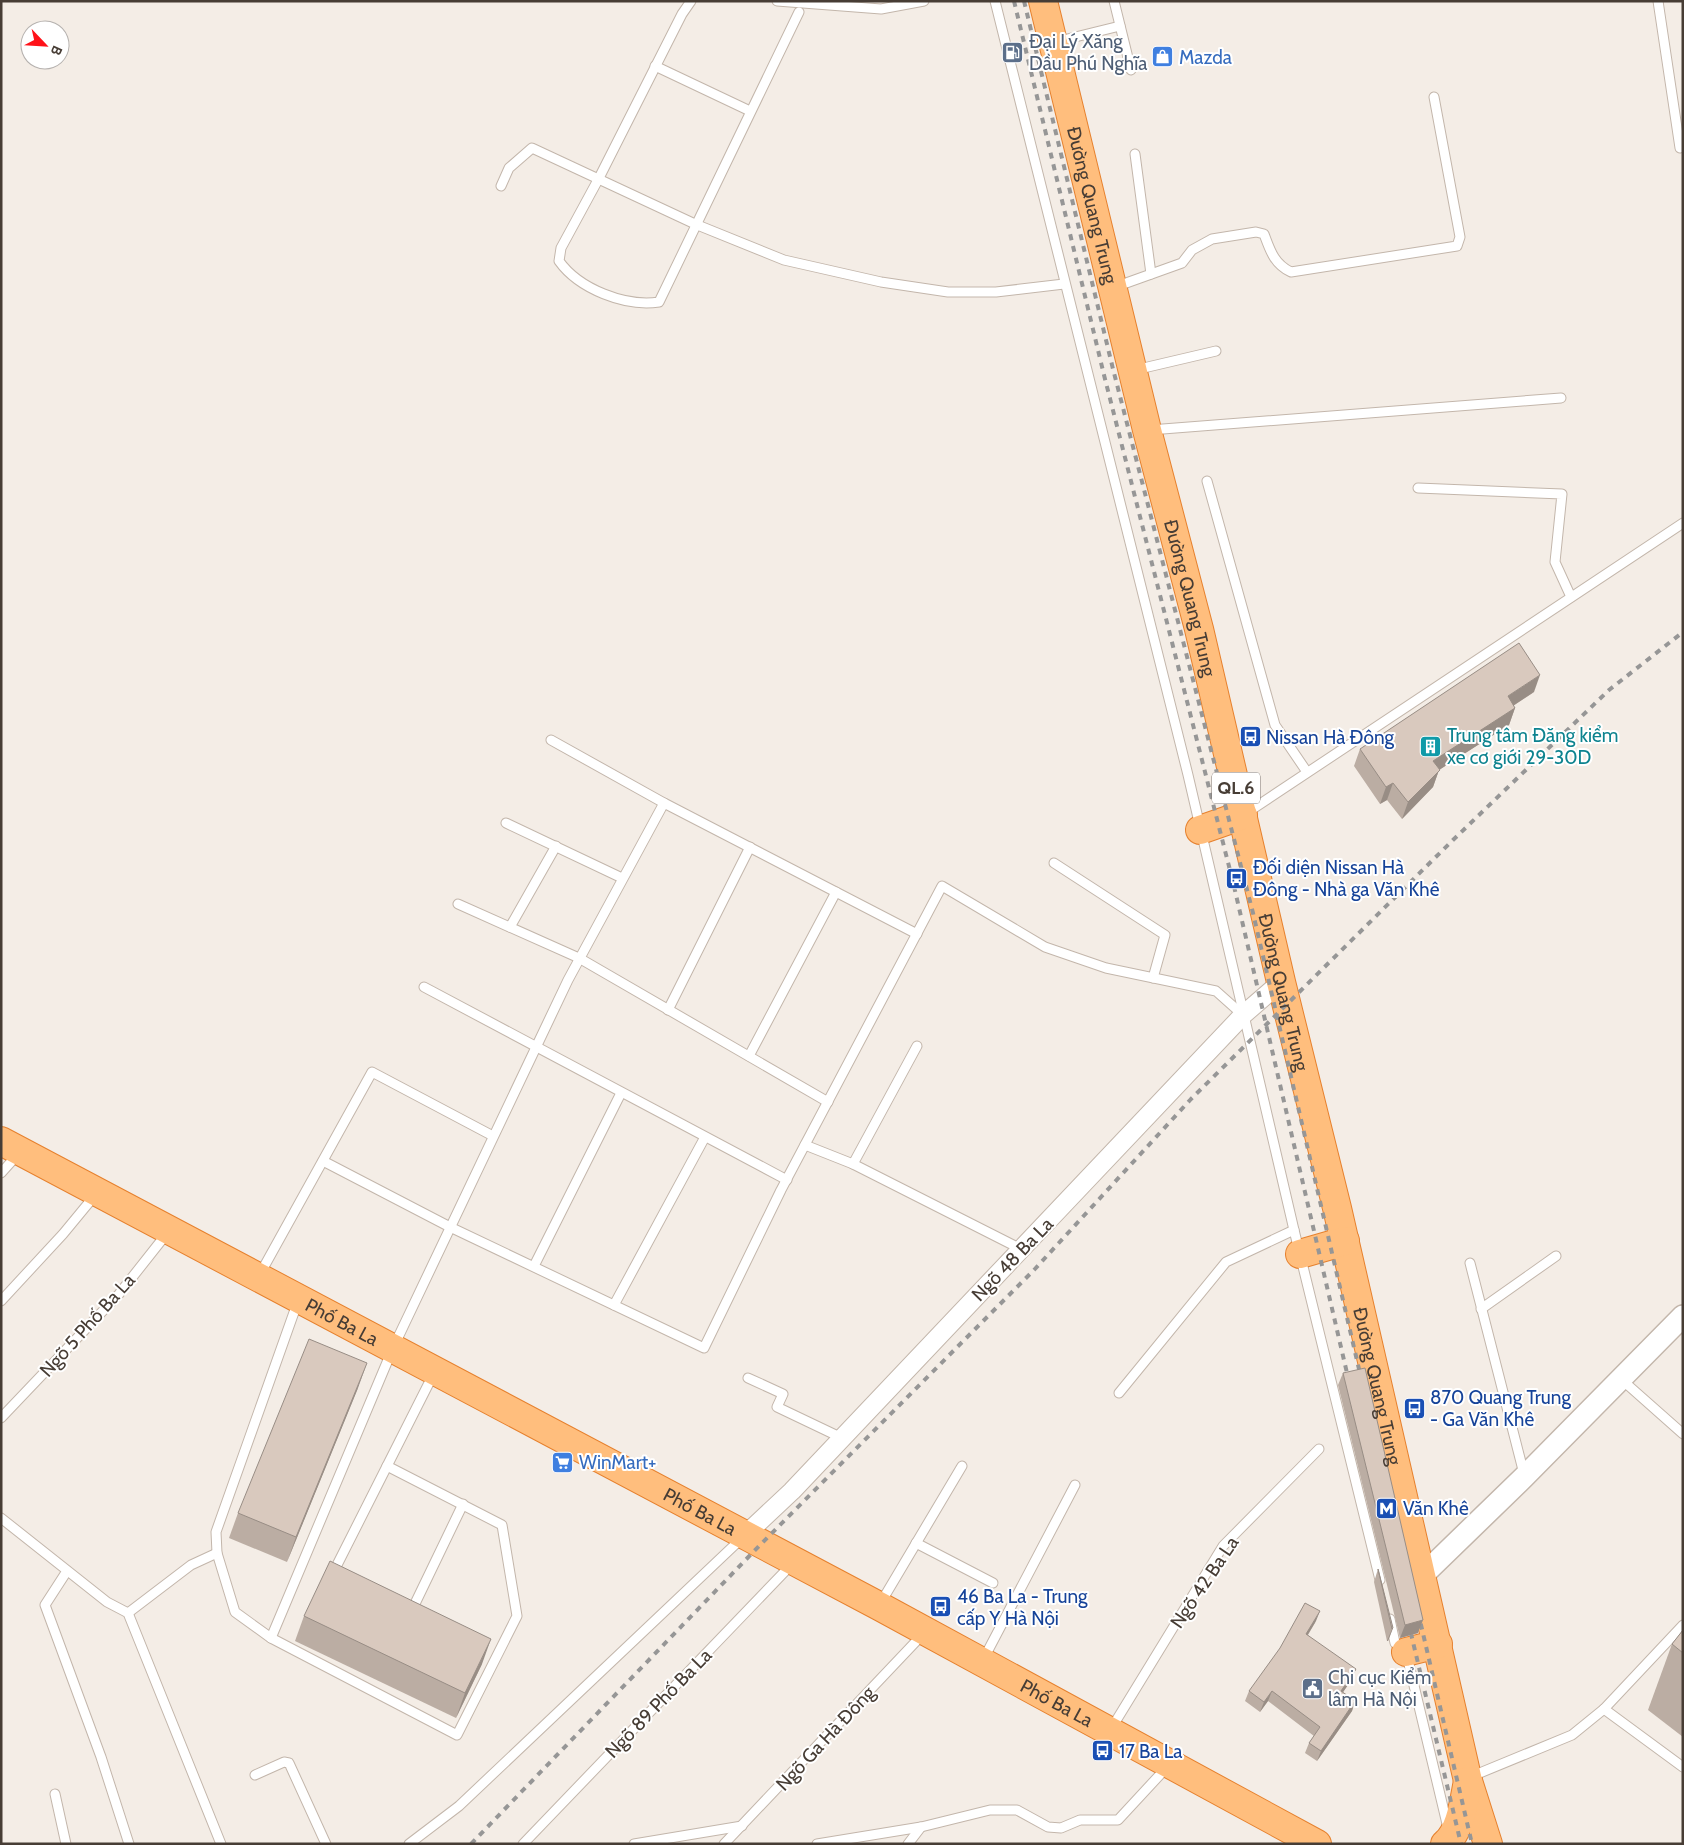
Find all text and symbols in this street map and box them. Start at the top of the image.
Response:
north arrow [20,20,70,70]
place label: Đại Lý Xăng Dầu Phú Nghĩa [1029,30,1147,75]
fuel station icon: Đại Lý Xăng Dầu Phú Nghĩa [1001,40,1025,64]
text: B [47,43,67,58]
shop icon: Mazda [1151,45,1175,69]
place label: Mazda [1179,46,1232,69]
street label: Đường Quang Trung [1062,124,1122,287]
street label: Đường Quang Trung [1159,517,1221,679]
place label: Trung tâm Đăng kiểm xe cơ giới 29-30D [1447,724,1619,769]
bus stop icon: Nissan Hà Đông [1238,725,1262,749]
place label: Nissan Hà Đông [1266,726,1395,749]
building icon: Trung tâm Đăng kiểm xe cơ giới 29-30D [1419,734,1443,758]
road number: QL.6 [1212,772,1260,804]
place label: Đối diện Nissan Hà Đông - Nhà ga Văn Khê [1253,856,1440,901]
bus stop icon: Đối diện Nissan Hà Đông - Nhà ga Văn Khê [1225,866,1249,890]
street label: Đường Quang Trung [1253,911,1314,1074]
street label: Ngõ 48 Ba La [967,1213,1058,1306]
street label: Ngõ 5 Phố Ba La [35,1269,140,1382]
street label: Phố Ba La [301,1293,382,1351]
street label: Đường Quang Trung [1348,1305,1407,1468]
place label: 870 Quang Trung - Ga Văn Khê [1430,1386,1571,1431]
bus stop icon: 870 Quang Trung - Ga Văn Khê [1402,1396,1426,1420]
supermarket icon: WinMart+ [551,1450,575,1474]
place label: WinMart+ [579,1451,656,1474]
street label: Phố Ba La [659,1483,740,1540]
metro station icon: Văn Khê [1375,1496,1399,1520]
place label: Văn Khê [1403,1497,1469,1520]
street label: Ngõ 42 Ba La [1165,1532,1244,1633]
place label: 46 Ba La - Trung cấp Y Hà Nội [957,1585,1088,1630]
bus stop icon: 46 Ba La - Trung cấp Y Hà Nội [929,1595,953,1619]
street label: Ngõ 89 Phố Ba La [600,1644,716,1763]
place label: Chi cục Kiểm lâm Hà Nội [1328,1666,1431,1711]
street label: Phố Ba La [1016,1674,1097,1732]
public building icon: Chi cục Kiểm lâm Hà Nội [1300,1676,1324,1700]
street label: Ngõ Ga Hà Đông [771,1681,880,1795]
bus stop icon: 17 Ba La [1091,1739,1115,1763]
place label: 17 Ba La [1119,1740,1182,1763]

